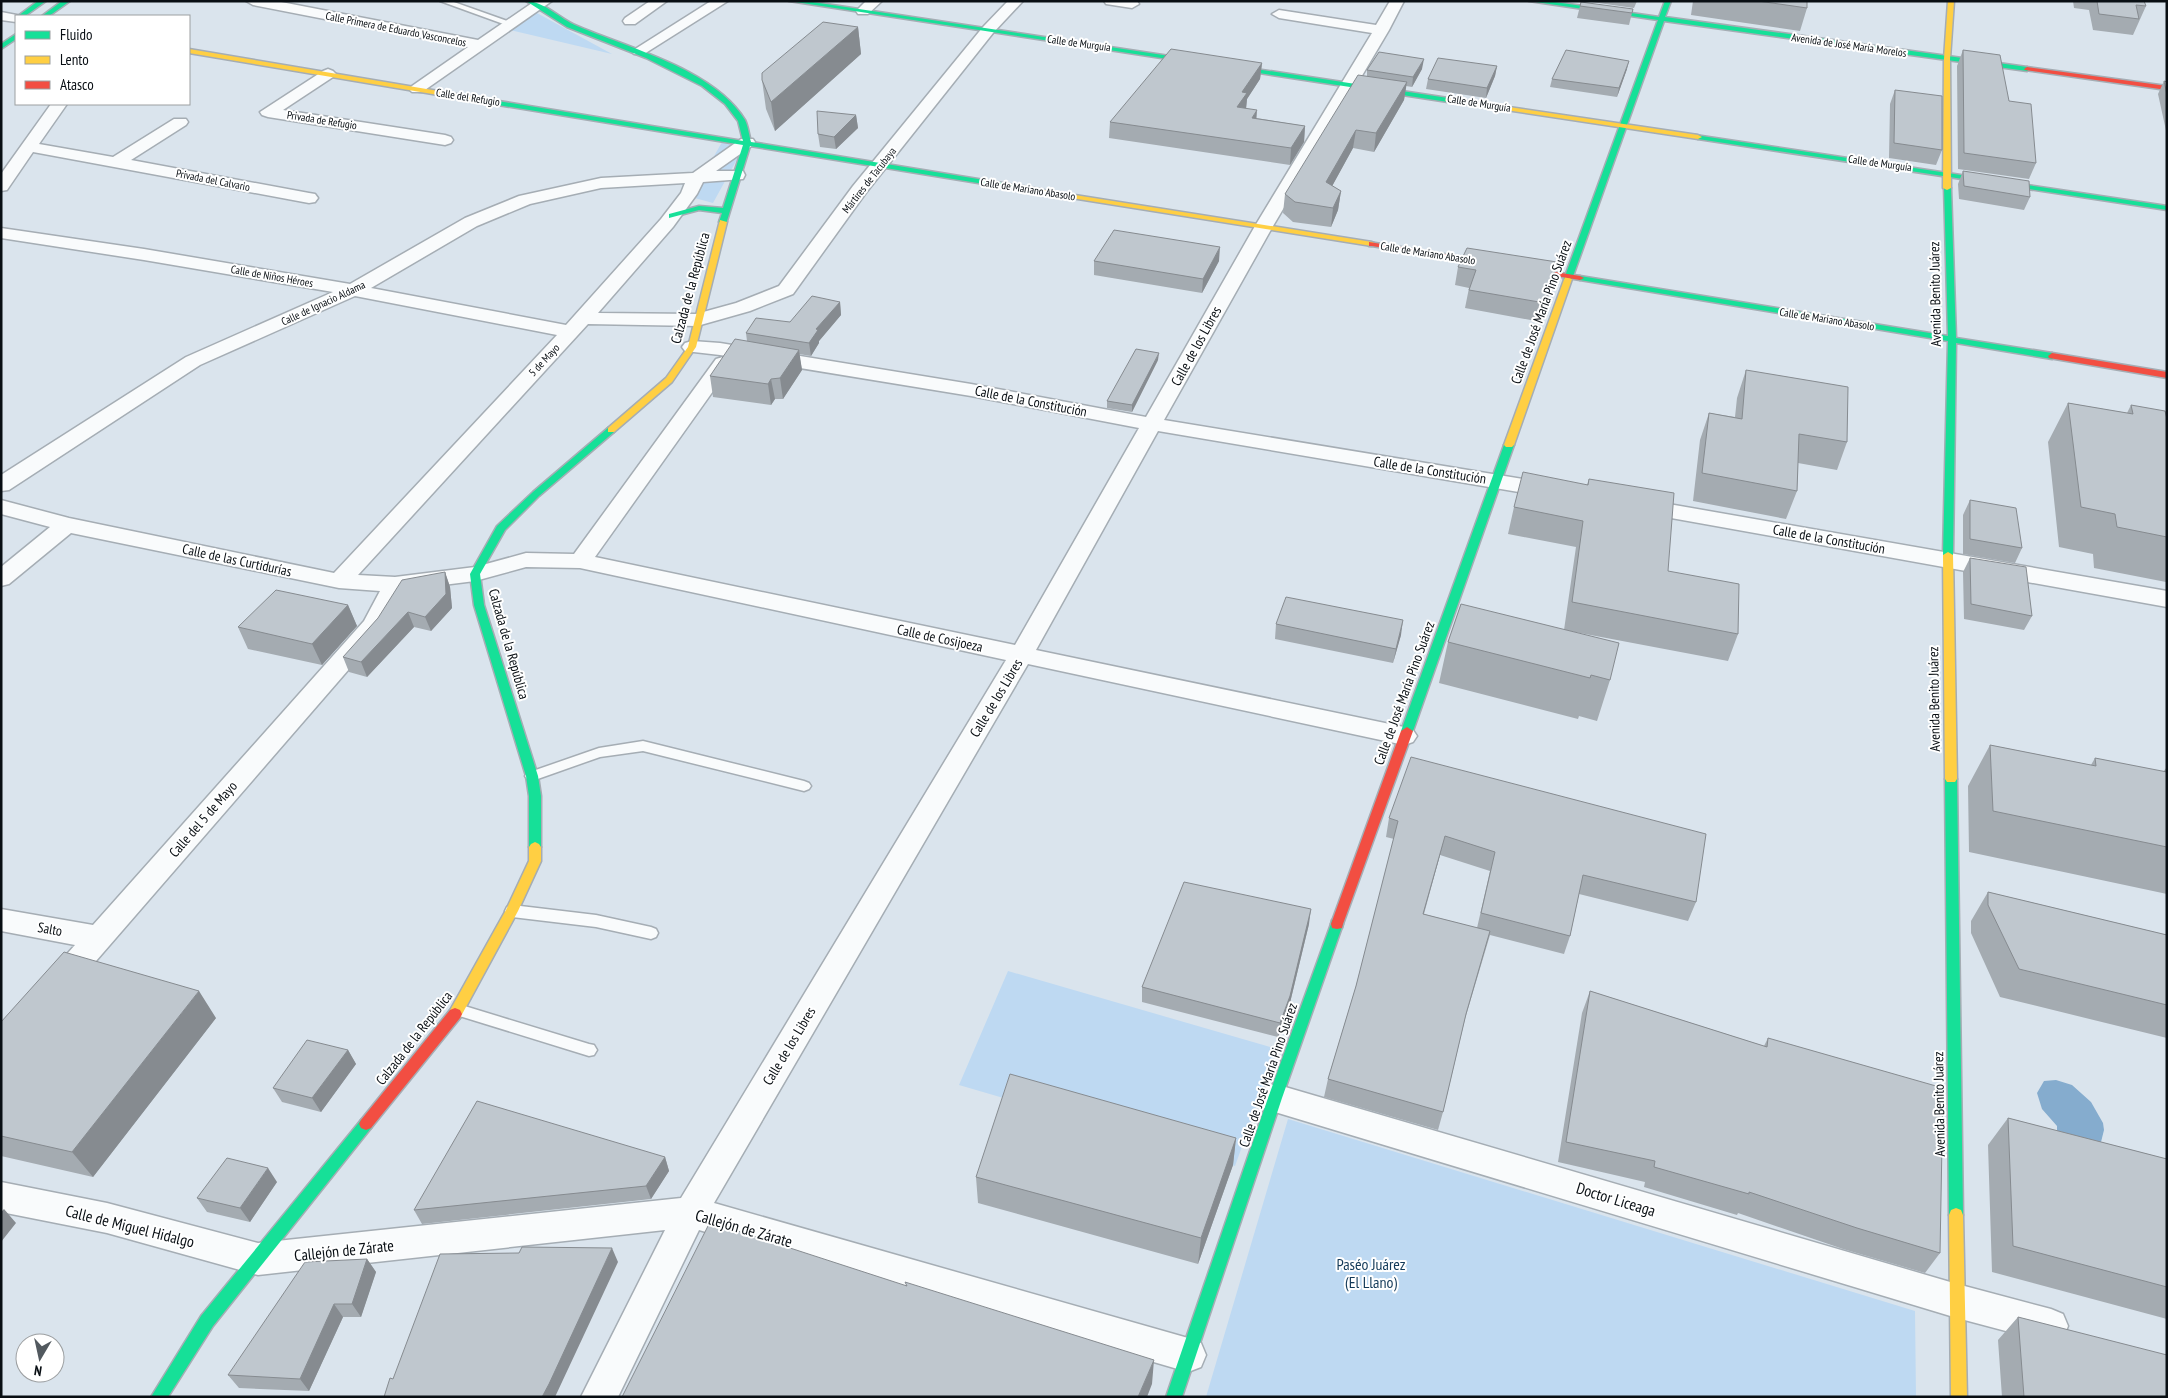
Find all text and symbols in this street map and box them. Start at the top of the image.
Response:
street label: Calle Primera de Eduardo Vasconcelos [324,8,468,50]
legend [15,15,190,105]
text: Fluido [60,25,92,44]
street label: Avenida de José María Morelos [1791,30,1908,60]
street label: Calle de Murguía [1046,32,1112,54]
text: Lento [60,50,89,69]
text: Atasco [60,75,94,94]
street label: Calle del Refugio [435,85,501,109]
street label: Calle de Murguía [1446,91,1512,115]
street label: Privada de Refugio [286,108,358,132]
street label: Mártires de Tacubaya [839,144,899,216]
street label: Calle de Murguía [1847,152,1913,174]
street label: Privada del Calvario [175,166,251,194]
street label: Calle de Mariano Abasolo [980,175,1077,203]
street label: Calzada de la República [667,231,713,345]
street label: Calle de José María Pino Suárez [1507,238,1575,386]
street label: Calle de Mariano Abasolo [1380,239,1477,267]
street label: Avenida Benito Juárez [1925,241,1945,347]
street label: Calle de Niños Héroes [230,262,315,290]
street label: Calle de Ignacio Aldama [279,277,367,329]
street label: Calle de los Libres [1167,303,1225,389]
street label: Calle de Mariano Abasolo [1779,305,1876,333]
street label: 5 de Mayo [526,341,563,379]
street label: Calle de la Constitución [973,381,1089,421]
street label: Calle de la Constitución [1372,452,1488,488]
street label: Calle de la Constitución [1771,520,1887,558]
street label: Calle de las Curtidurías [181,540,294,580]
street label: Calzada de la República [485,587,533,701]
street label: Calle de José María Pino Suárez [1370,619,1438,767]
street label: Calle de Cosijoeza [896,620,984,656]
street label: Avenida Benito Juárez [1924,646,1944,752]
street label: Calle de los Libres [966,655,1027,740]
street label: Calle del 5 de Mayo [165,777,241,861]
street label: Salto [36,918,64,940]
street label: Calzada de la República [372,988,456,1088]
street label: Calle de José María Pino Suárez [1235,1000,1301,1150]
street label: Calle de los Libres [759,1003,820,1088]
street label: Avenida Benito Juárez [1929,1051,1949,1157]
street label: Doctor Liceaga [1574,1177,1658,1221]
street label: Calle de Miguel Hidalgo [63,1200,197,1252]
street label: Callejón de Zárate [693,1205,795,1251]
street label: Callejón de Zárate [293,1235,395,1265]
park label: Paséo Juárez (El Llano) [1336,1254,1406,1292]
north arrow [15,1333,65,1383]
text: N [33,1361,43,1380]

